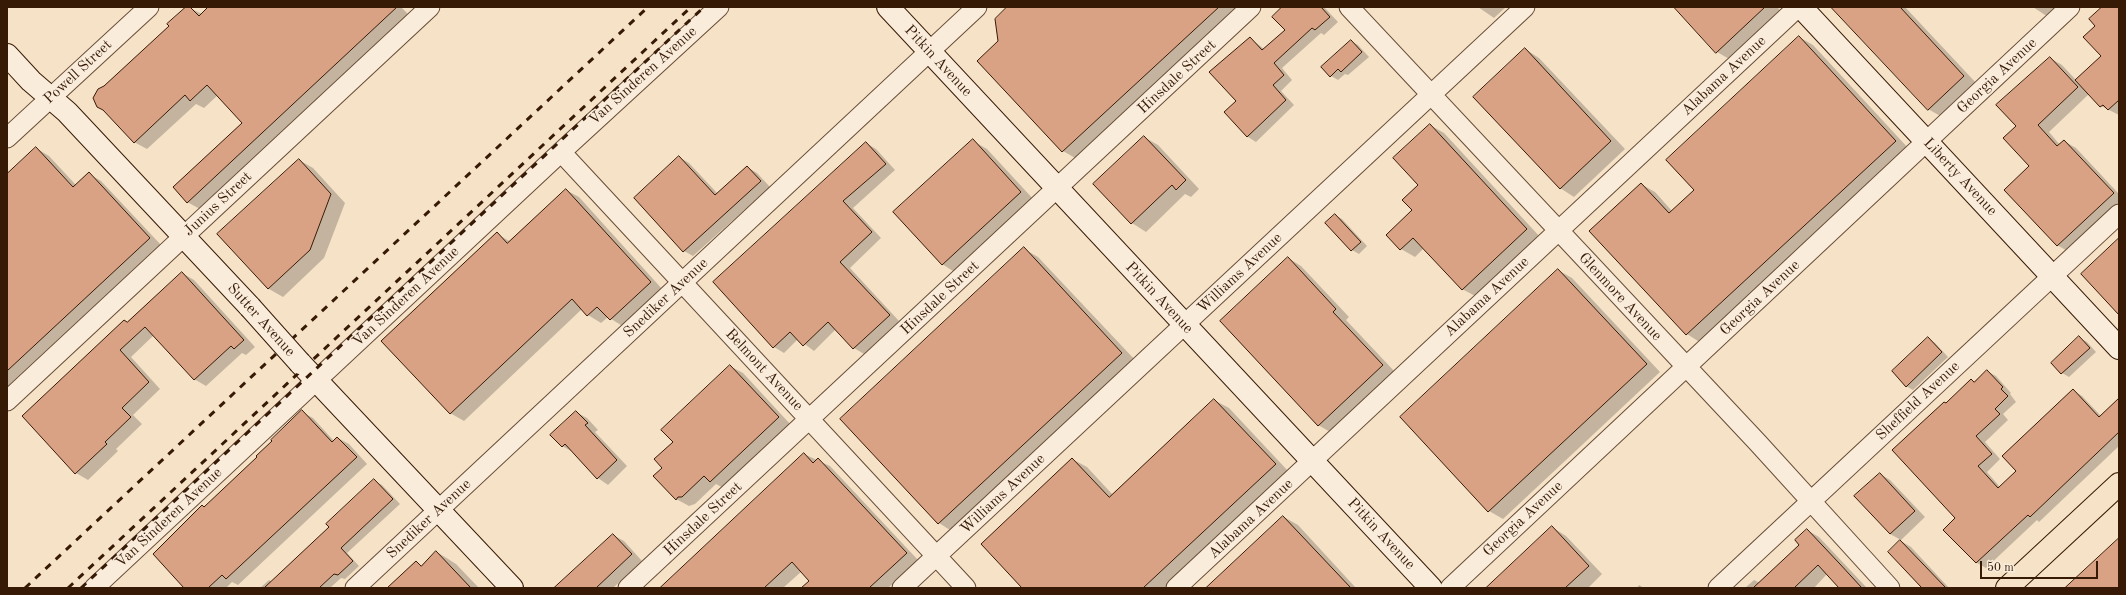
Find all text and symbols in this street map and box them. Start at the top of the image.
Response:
street label: Pitkin Avenue [900,21,976,101]
street label: Van Sinderen Avenue [585,23,701,129]
street label: Alabama Avenue [1678,32,1770,120]
street label: Georgia Avenue [1953,34,2041,118]
street label: Powell Street [40,36,116,108]
street label: Hinsdale Street [1134,36,1220,118]
street label: Liberty Avenue [1919,134,2001,220]
street label: Junius Street [180,168,256,240]
street label: Williams Avenue [1194,229,1286,317]
street label: Van Sinderen Avenue [349,243,463,351]
street label: Glenmore Avenue [1575,249,1665,345]
street label: Alabama Avenue [1441,253,1533,341]
street label: Snediker Avenue [620,254,712,342]
street label: Georgia Avenue [1716,256,1804,340]
street label: Hinsdale Street [897,257,983,339]
street label: Pitkin Avenue [1121,258,1197,338]
street label: Sutter Avenue [223,280,299,360]
street label: Belmont Avenue [721,325,807,415]
street label: Sheffield Avenue [1872,358,1964,444]
street label: Williams Avenue [957,450,1049,538]
street label: Van Sinderen Avenue [112,464,226,572]
street label: Snediker Avenue [383,475,475,563]
street label: Alabama Avenue [1205,475,1297,563]
street label: Georgia Avenue [1479,477,1567,561]
street label: Hinsdale Street [660,478,746,560]
street label: Pitkin Avenue [1343,494,1419,574]
scale bar [1982,553,2100,579]
text: 50 m [1987,562,2014,574]

